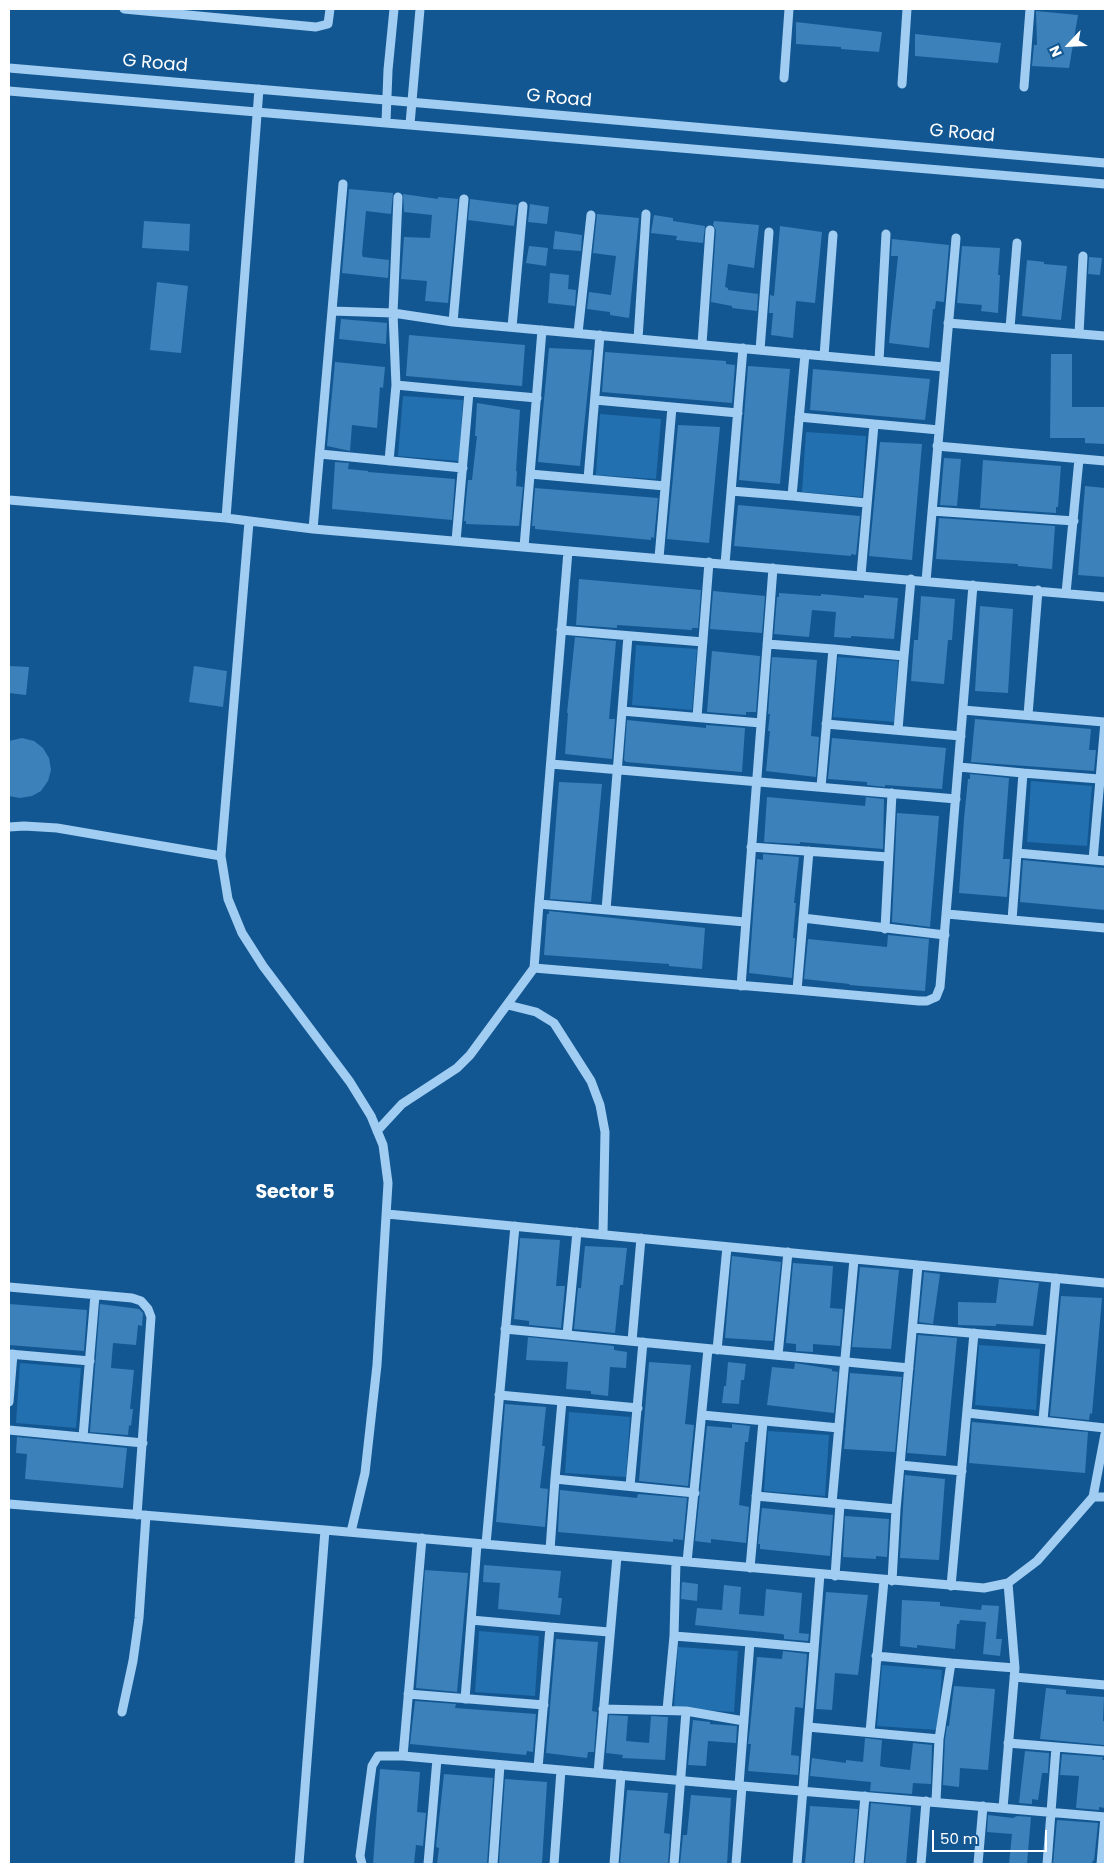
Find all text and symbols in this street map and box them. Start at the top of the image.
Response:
north arrow [1044,20,1094,70]
text: N [1044,42,1067,60]
street label: G Road [121,50,189,78]
street label: G Road [525,85,593,113]
street label: G Road [928,120,996,148]
district label: Sector 5 [255,1182,335,1204]
scale bar [934,1820,1049,1852]
text: 50 m [940,1828,978,1849]

